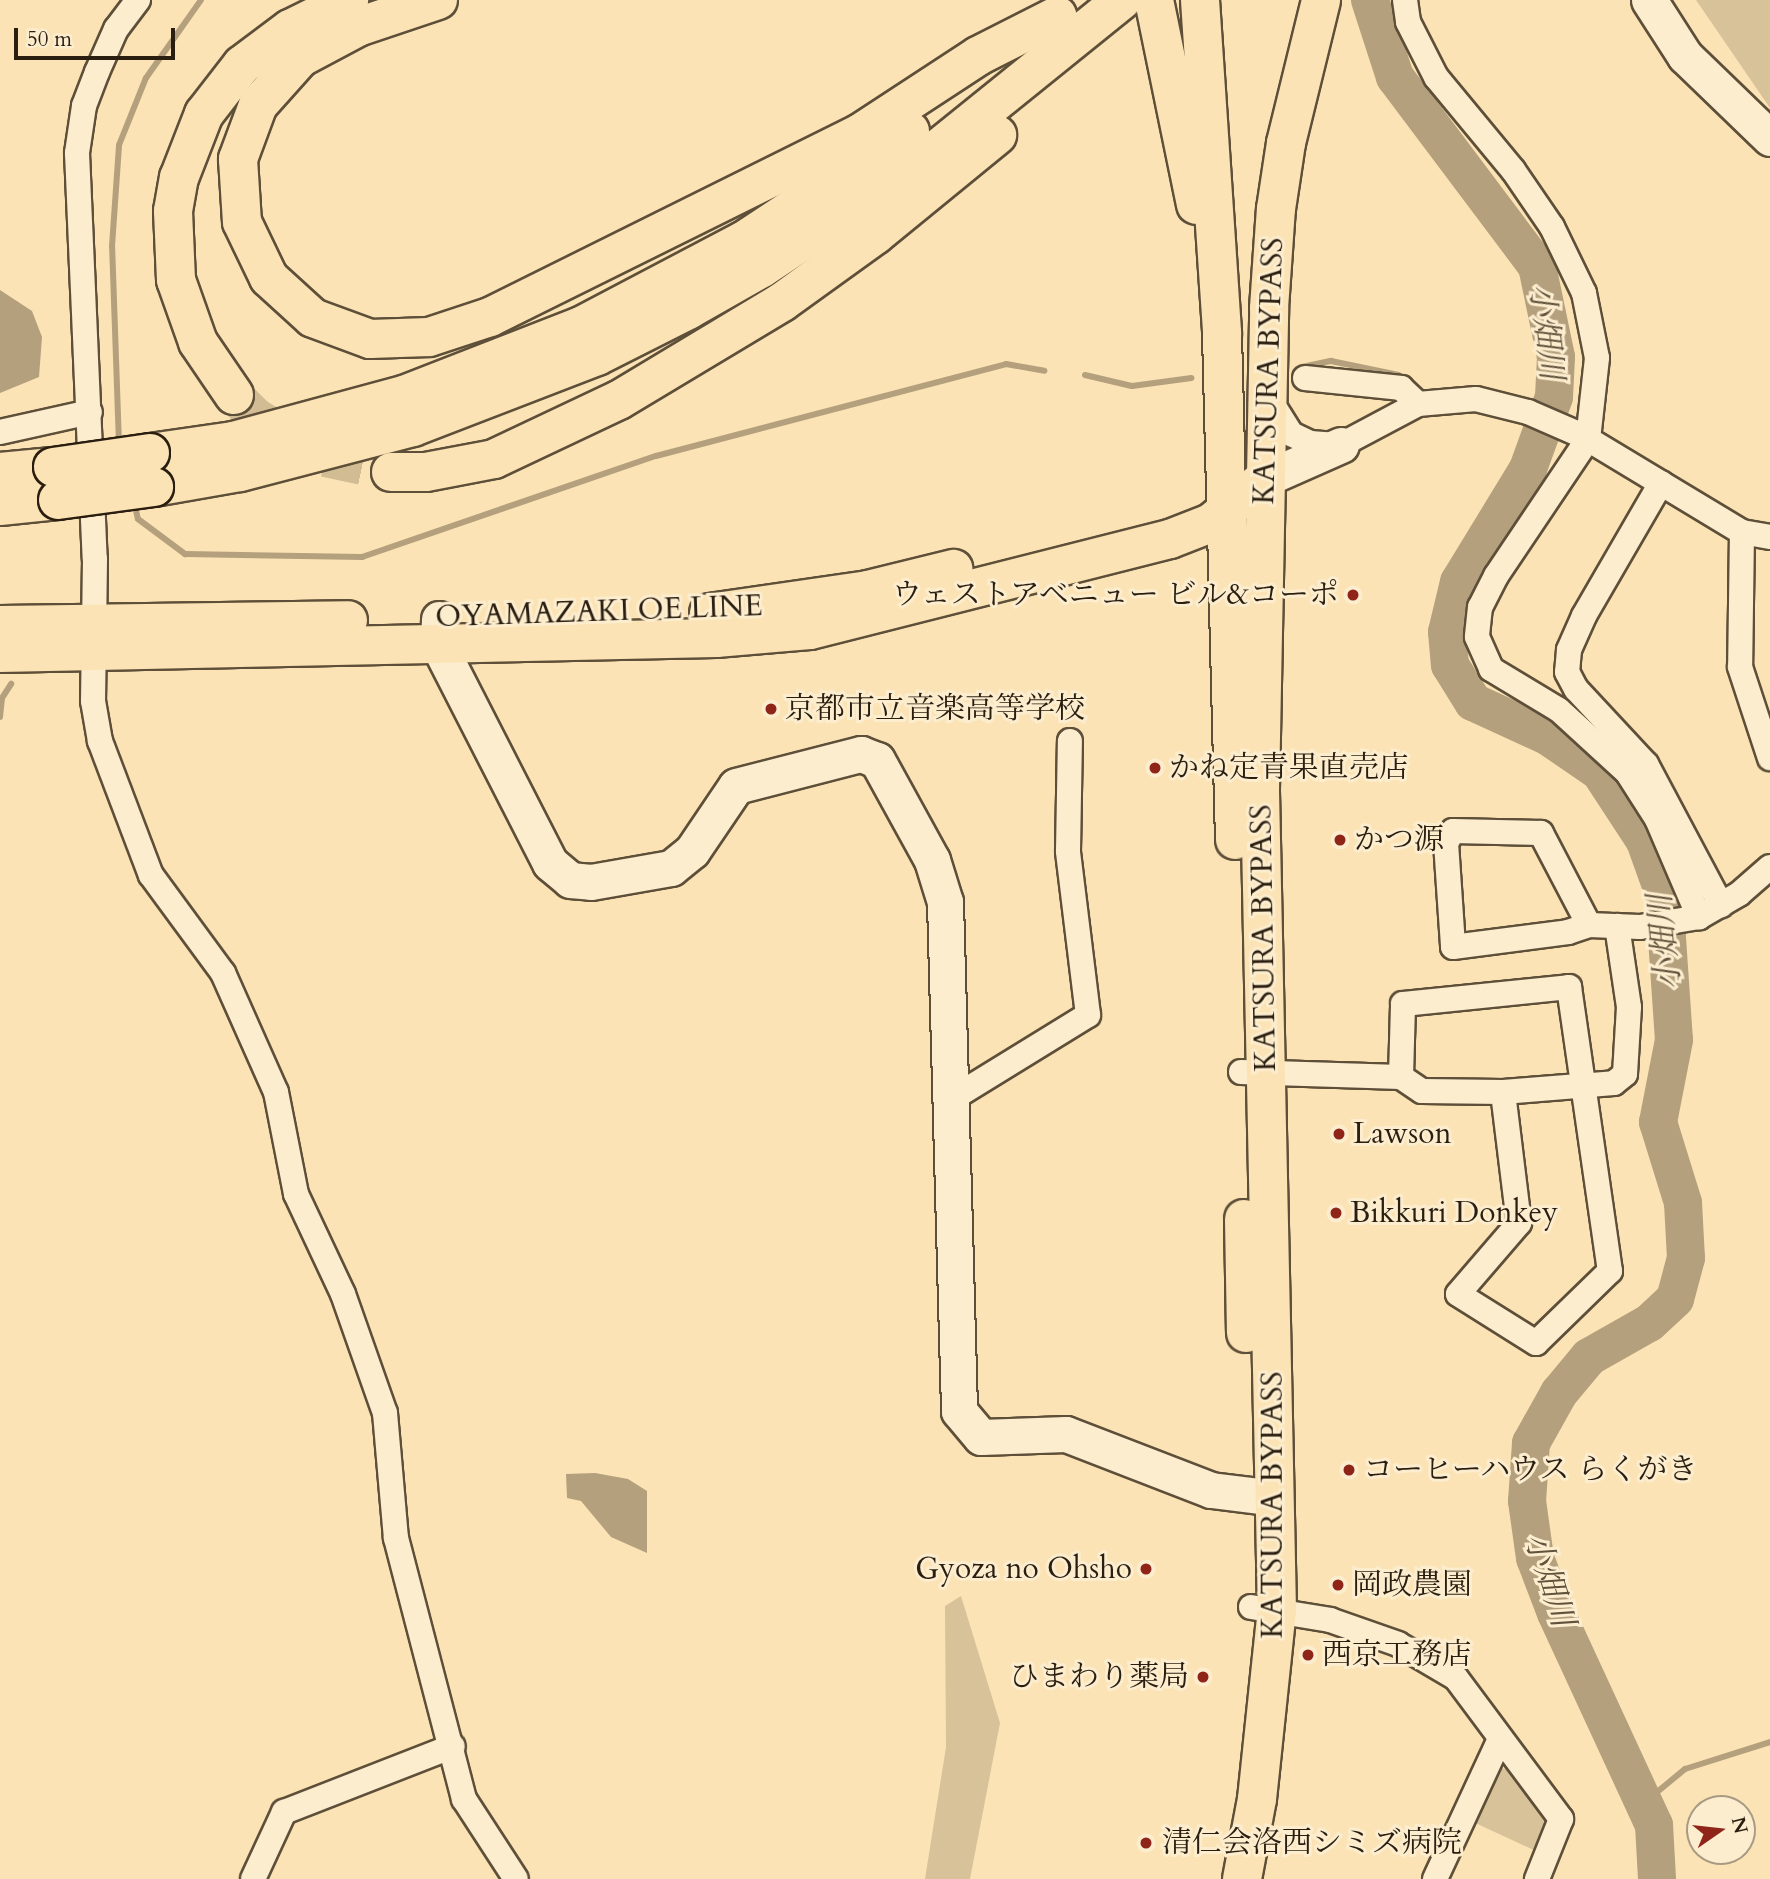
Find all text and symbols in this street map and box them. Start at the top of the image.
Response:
scale bar [18,14,178,58]
text: 50 m [27,25,72,54]
street label: KATSURA BYPASS [1246,237,1292,505]
water label: 小畑川 [1521,282,1571,382]
place label: ウェストアベニュー ビル&コーポ [889,577,1339,613]
marker: ウェストアベニュー ビル&コーポ [1345,587,1361,603]
street label: OYAMAZAKI OE LINE [435,588,763,636]
place label: 京都市立音楽高等学校 [785,691,1085,727]
marker: 京都市立音楽高等学校 [763,701,779,717]
place label: かね定青果直売店 [1169,750,1409,786]
marker: かね定青果直売店 [1147,760,1163,776]
street label: KATSURA BYPASS [1244,804,1284,1072]
place label: かつ源 [1354,822,1444,858]
marker: かつ源 [1332,832,1348,848]
water label: 小畑川 [1641,892,1689,992]
place label: Lawson [1353,1116,1451,1152]
marker: Lawson [1331,1126,1347,1142]
place label: Bikkuri Donkey [1350,1195,1558,1231]
marker: Bikkuri Donkey [1328,1205,1344,1221]
street label: KATSURA BYPASS [1255,1371,1291,1639]
place label: コーヒーハウス らくがき [1363,1452,1700,1488]
marker: コーヒーハウス らくがき [1341,1462,1357,1478]
water label: 小畑川 [1516,1528,1582,1632]
place label: Gyoza no Ohsho [915,1551,1132,1587]
marker: Gyoza no Ohsho [1138,1561,1154,1577]
place label: 岡政農園 [1352,1567,1472,1603]
marker: 岡政農園 [1330,1577,1346,1593]
place label: 西京工務店 [1322,1637,1472,1673]
marker: 西京工務店 [1300,1647,1316,1663]
place label: ひまわり薬局 [1009,1659,1189,1695]
marker: ひまわり薬局 [1195,1669,1211,1685]
north arrow [1686,1795,1756,1865]
text: N [1725,1814,1754,1837]
place label: 清仁会洛西シミズ病院 [1162,1825,1462,1861]
marker: 清仁会洛西シミズ病院 [1136,1833,1156,1853]

